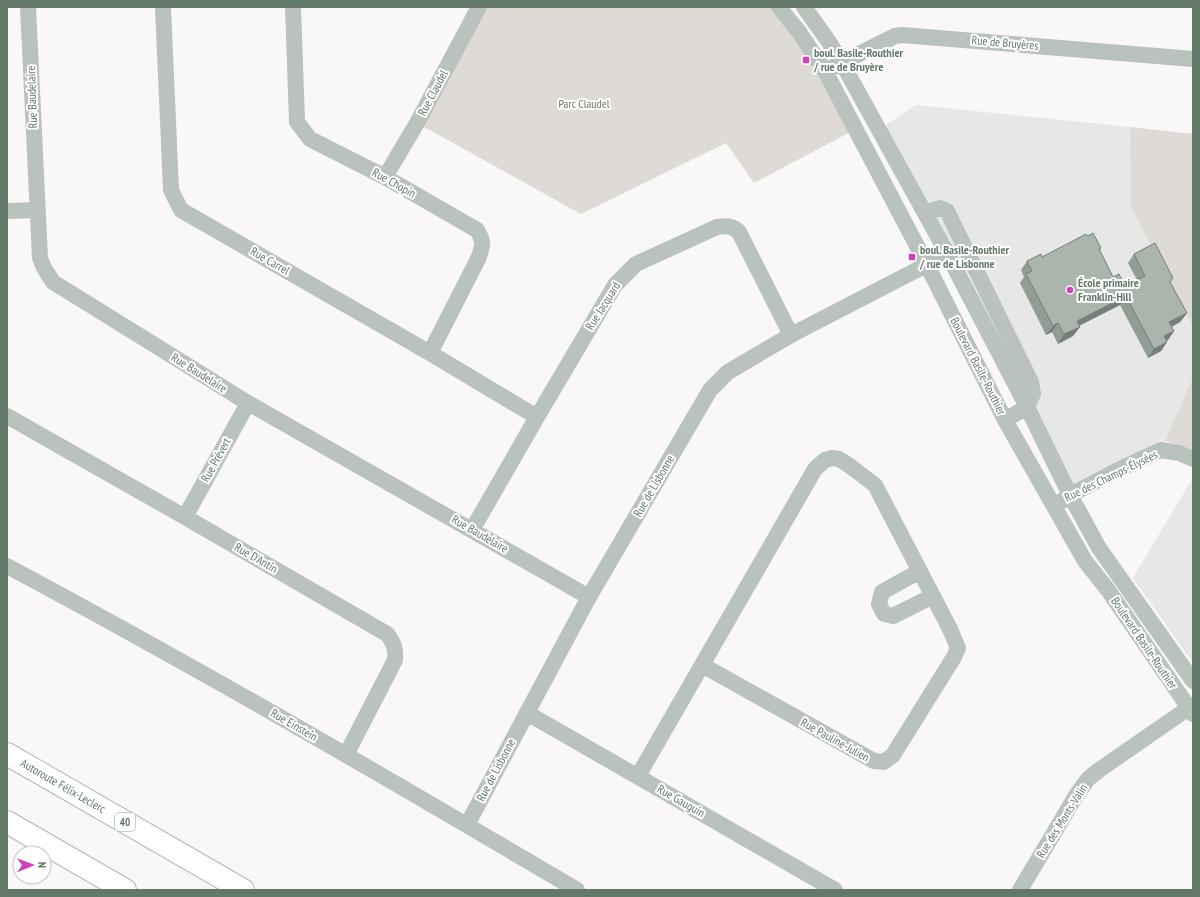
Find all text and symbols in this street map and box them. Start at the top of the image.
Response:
street label: Rue de Bruyères [971,32,1039,53]
place label: boul. Basile-Routhier / rue de Bruyère [813,45,904,74]
marker: boul. Basile-Routhier / rue de Bruyère [801,55,811,65]
street label: Rue Baudelaire [23,65,40,129]
street label: Rue Claudel [414,67,451,118]
park label: Parc Claudel [558,96,610,111]
street label: Rue Chopin [370,164,419,201]
place label: boul. Basile-Routhier / rue de Lisbonne [919,242,1010,271]
street label: Rue Carrel [248,243,293,278]
marker: boul. Basile-Routhier / rue de Lisbonne [907,252,917,262]
place label: École primaire Franklin-Hill [1078,275,1139,304]
street label: Rue Jacquard [582,279,623,333]
marker: École primaire Franklin-Hill [1065,285,1075,295]
street label: Boulevard Basile-Routhier [947,314,1010,418]
street label: Rue Baudelaire [169,350,230,396]
street label: Rue Prévert [197,434,234,484]
street label: Rue des Champs-Élysées [1062,447,1160,505]
street label: Rue de Lisbonne [630,452,677,519]
street label: Rue Baudelaire [449,511,511,556]
street label: Rue D'Antin [232,539,281,576]
street label: Boulevard Basile-Routhier [1108,594,1181,692]
street label: Rue Einstein [268,705,320,744]
street label: Rue Pauline-Julien [798,714,872,765]
street label: Rue de Lisbonne [473,736,518,804]
street label: Autoroute Félix-Leclerc [18,755,109,816]
street label: Rue Gauguin [655,781,708,820]
street label: Rue des Monts-Valin [1033,781,1090,861]
road number: 40 [115,813,135,831]
north arrow [12,845,52,885]
text: N [35,862,49,868]

